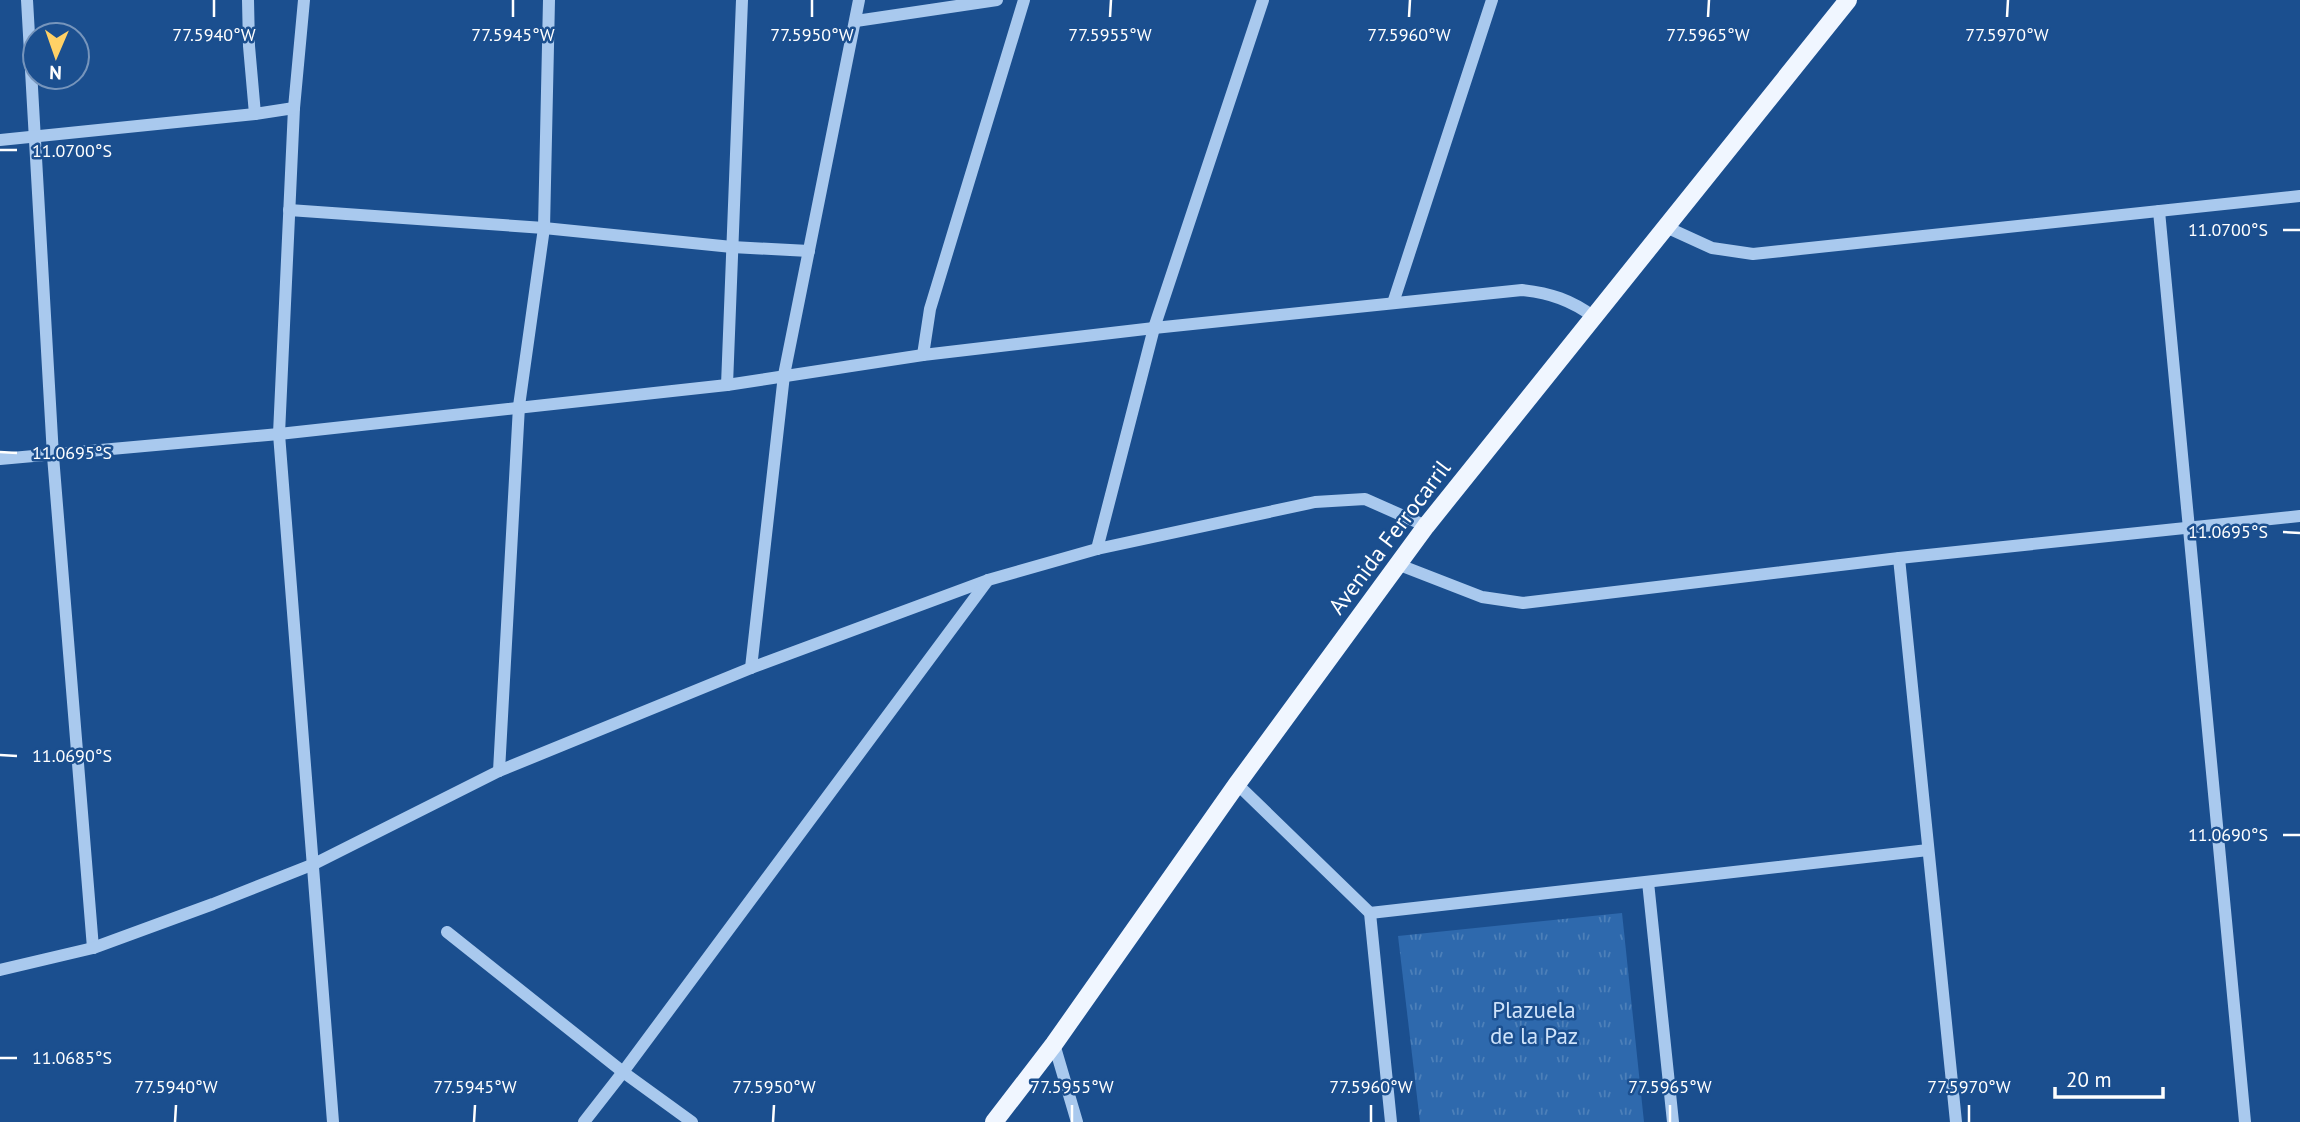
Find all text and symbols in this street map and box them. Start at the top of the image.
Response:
north arrow [21,21,91,91]
text: 77.5940°W [172,23,256,46]
text: 77.5945°W [471,23,555,46]
text: 77.5950°W [770,23,854,46]
text: 77.5955°W [1068,23,1152,46]
text: 77.5960°W [1367,23,1451,46]
text: 77.5965°W [1666,23,1750,46]
text: 77.5970°W [1965,23,2049,46]
text: N [49,61,62,85]
text: 11.0700°S [32,139,112,162]
text: 11.0700°S [2188,218,2268,241]
text: 11.0695°S [32,441,112,464]
street label: Avenida Ferrocarril [1322,454,1457,620]
text: 11.0695°S [2188,520,2268,543]
text: 11.0690°S [32,744,112,767]
text: 11.0690°S [2188,823,2268,846]
park label: Plazuela de la Paz [1490,995,1578,1050]
text: 11.0685°S [32,1046,112,1069]
scale bar [2055,1056,2164,1100]
text: 20 m [2066,1066,2112,1093]
text: 77.5940°W [134,1075,218,1098]
text: 77.5945°W [433,1075,517,1098]
text: 77.5950°W [732,1075,816,1098]
text: 77.5955°W [1030,1075,1114,1098]
text: 77.5960°W [1329,1075,1413,1098]
text: 77.5965°W [1628,1075,1712,1098]
text: 77.5970°W [1927,1075,2011,1098]

